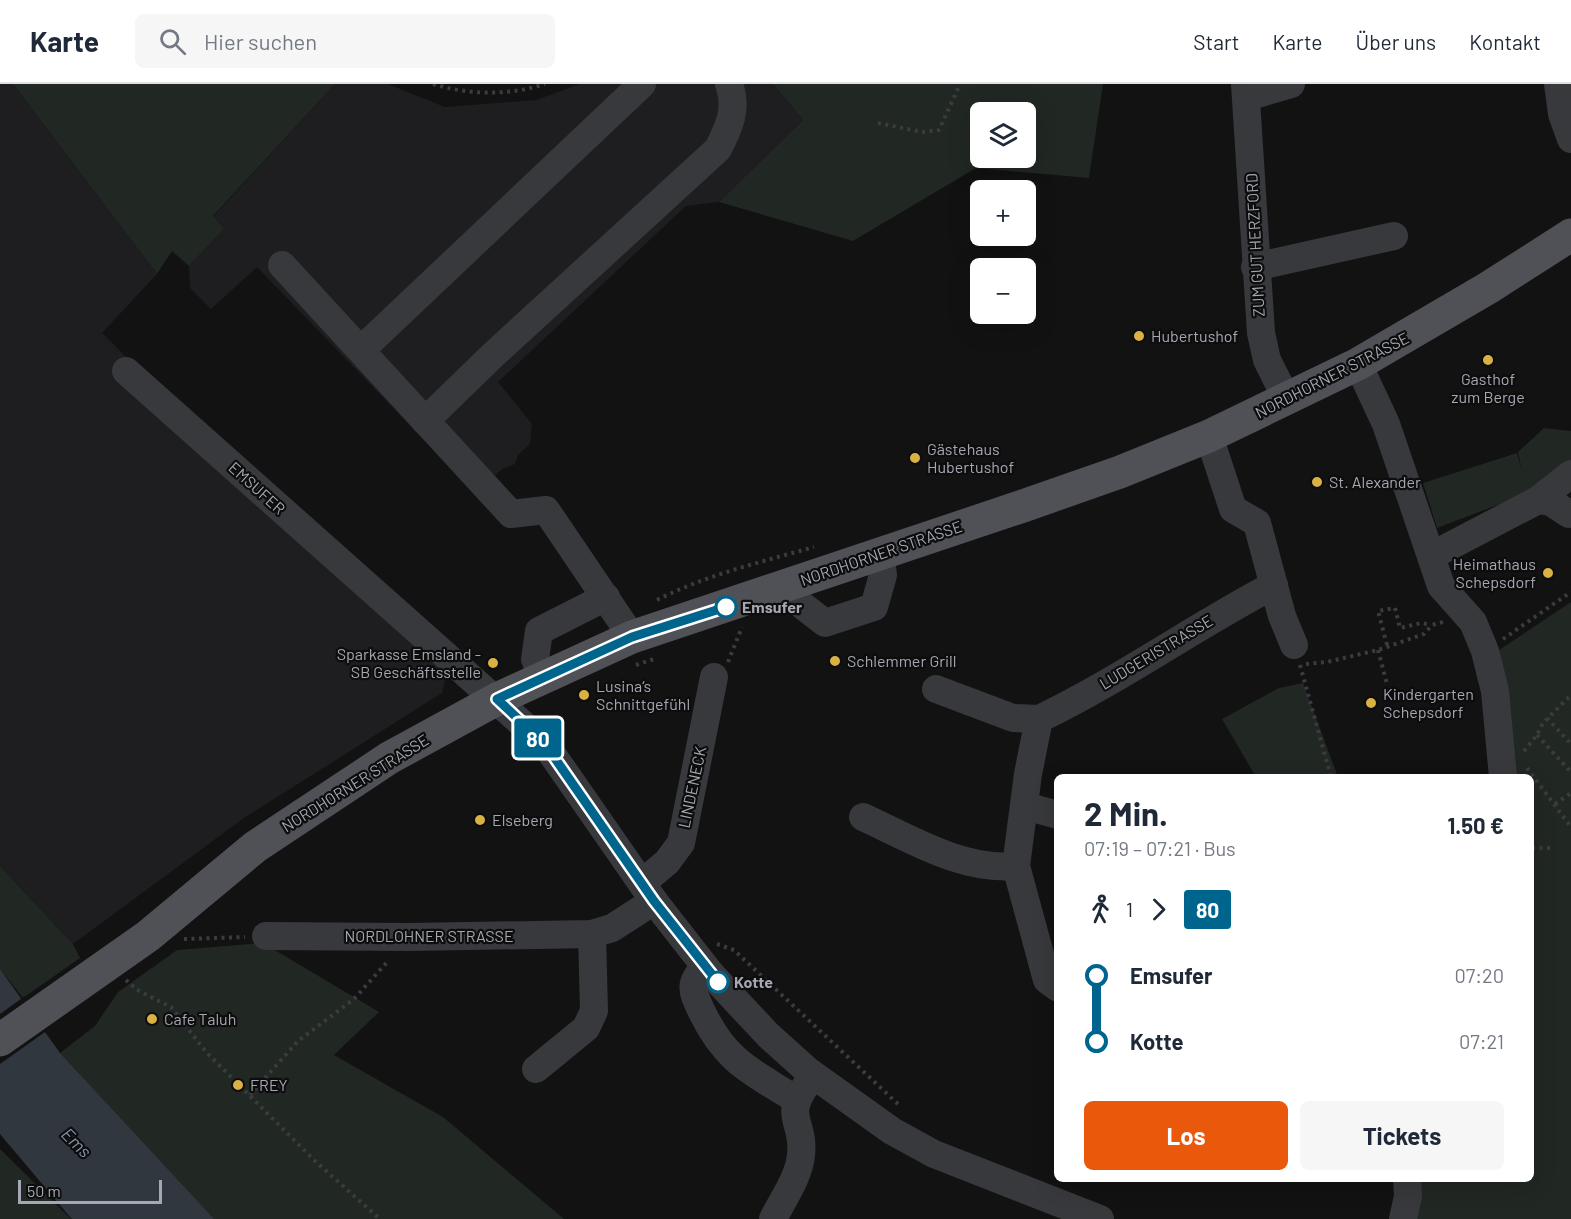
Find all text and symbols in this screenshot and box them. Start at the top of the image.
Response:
search box [135,14,555,68]
text: Karte [30,24,99,58]
icon: search [156,25,189,58]
text: Hier suchen [204,28,317,54]
text: Start [1193,29,1240,54]
text: Karte [1273,29,1323,54]
text: Über uns [1356,29,1436,54]
text: Kontakt [1469,29,1541,54]
map controls [970,102,1036,324]
button: layers [970,102,1036,168]
street label: ZUM GUT HERZFORD [1241,173,1268,317]
button: + [970,180,1036,246]
button: − [970,258,1036,324]
place label: Hubertushof [1151,326,1238,345]
street label: NORDHORNER STRASSE [1252,328,1412,422]
marker: Hubertushof [1132,329,1146,343]
marker: Gasthof zum Berge [1481,353,1495,367]
place label: Gasthof zum Berge [1451,369,1525,406]
place label: Gästehaus Hubertushof [927,439,1014,476]
marker: Gästehaus Hubertushof [908,451,922,465]
street label: EMSUFER [225,457,290,518]
place label: St. Alexander [1329,472,1421,491]
marker: St. Alexander [1310,475,1324,489]
street label: NORDHORNER STRASSE [797,516,964,589]
place label: Heimathaus Schepsdorf [1453,554,1536,591]
marker: Heimathaus Schepsdorf [1541,566,1555,580]
marker: Emsufer [715,596,737,618]
place label: Emsufer [742,597,802,616]
street label: LUDGERISTRASSE [1096,610,1216,693]
place label: Sparkasse Emsland - SB Geschäftsstelle [337,644,481,681]
place label: Schlemmer Grill [847,651,956,670]
marker: Schlemmer Grill [828,654,842,668]
marker: Sparkasse Emsland - SB Geschäftsstelle [486,656,500,670]
place label: Lusina‘s Schnittgefühl [596,676,690,713]
place label: Kindergarten Schepsdorf [1383,684,1474,721]
marker: Lusina‘s Schnittgefühl [577,688,591,702]
marker: Kindergarten Schepsdorf [1364,696,1378,710]
line badge: 80 [511,718,565,758]
text: 80 [526,726,550,751]
street label: NORDHORNER STRASSE [278,729,432,836]
street label: LINDENECK [674,744,709,830]
text: 2 Min. [1084,793,1168,833]
place label: Elseberg [492,810,553,829]
text: 1.50 € [1448,812,1504,838]
marker: Elseberg [473,813,487,827]
text: 07:19 – 07:21 · Bus [1084,836,1236,860]
icon: walk [1084,893,1117,926]
icon: forward [1142,893,1175,926]
text: 1 [1126,897,1133,921]
text: 80 [1196,897,1219,922]
street label: NORDLOHNER STRASSE [344,926,514,945]
text: Emsufer [1130,962,1213,988]
text: 07:20 [1454,963,1504,987]
marker: Kotte [707,971,729,993]
place label: Kotte [734,972,773,991]
place label: Cafe Taluh [164,1009,236,1028]
marker: Cafe Taluh [145,1012,159,1026]
text: Kotte [1130,1028,1184,1054]
text: 07:21 [1459,1029,1504,1053]
place label: FREY [250,1075,288,1094]
marker: FREY [231,1078,245,1092]
button: Los [1084,1101,1288,1170]
button: Tickets [1300,1101,1504,1170]
water label: Ems [57,1123,96,1162]
scale bar [18,1177,162,1204]
text: 50 m [27,1181,61,1200]

